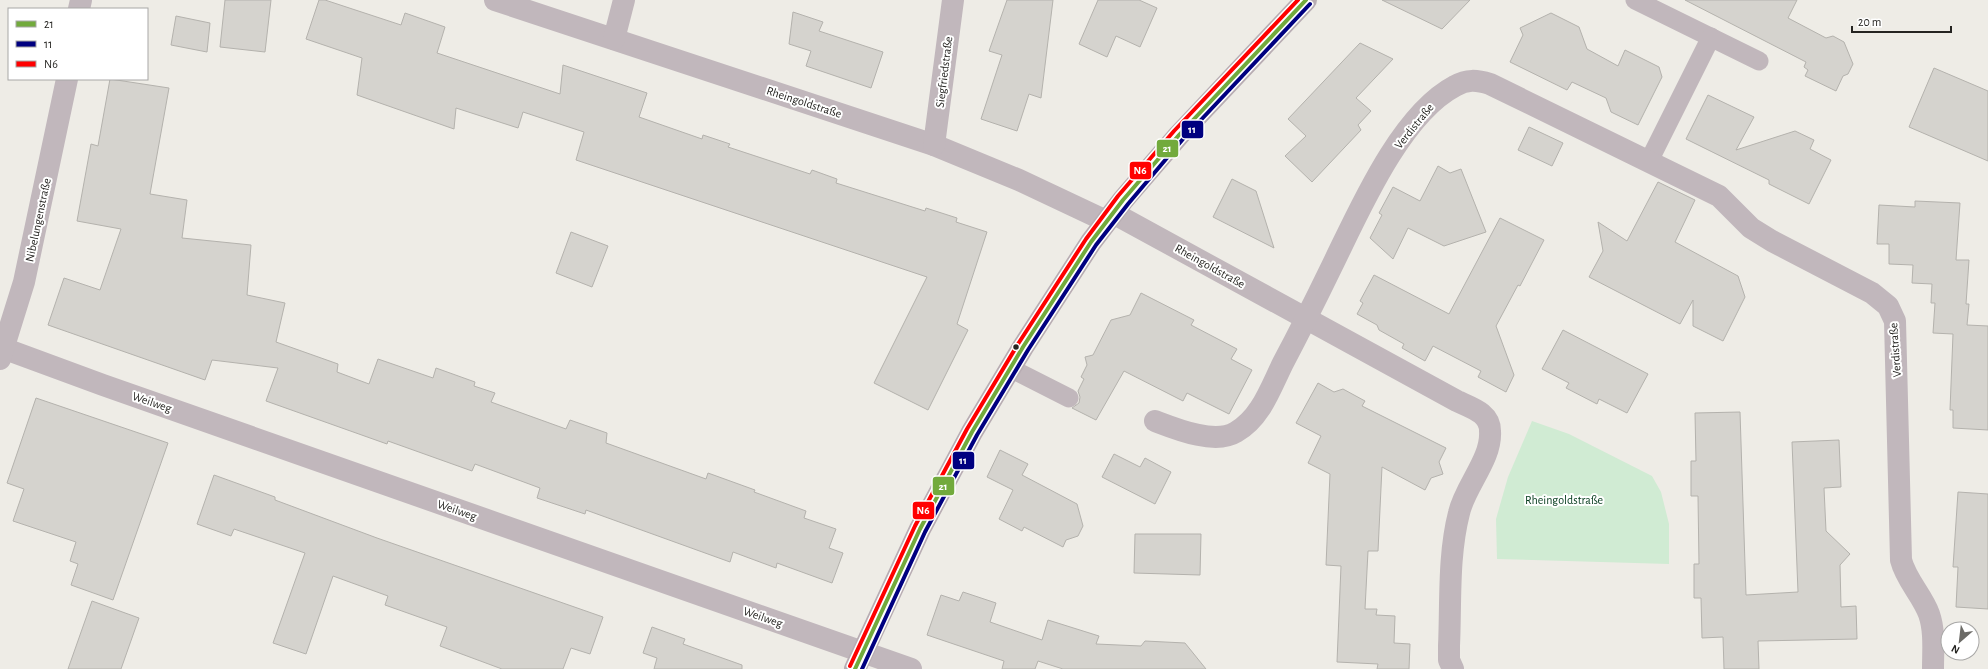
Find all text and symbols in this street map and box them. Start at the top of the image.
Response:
legend [8,8,148,80]
scale bar [1852,8,1951,34]
text: 20 m [1858,16,1881,28]
text: 21 [44,18,54,30]
street label: Siegfriedstraße [934,36,954,108]
text: 11 [44,38,52,50]
text: N6 [44,58,58,70]
street label: Rheingoldstraße [765,84,843,120]
street label: Verdistraße [1392,101,1436,151]
line badge: 11 [1181,120,1204,139]
text: 11 [1188,124,1196,135]
line badge: 21 [1156,139,1179,158]
text: 21 [1162,143,1172,154]
line badge: N6 [1129,161,1152,180]
text: N6 [1134,165,1146,176]
street label: Nibelungenstraße [23,177,53,263]
street label: Rheingoldstraße [1173,242,1247,290]
street label: Verdistraße [1887,322,1903,378]
unlabelled marker [1011,342,1021,352]
street label: Weilweg [131,390,173,414]
line badge: 11 [952,451,975,470]
text: 11 [959,455,967,466]
line badge: 21 [932,476,955,496]
text: 21 [938,481,948,492]
park label: Rheingoldstraße [1525,494,1603,506]
street label: Weilweg [436,498,478,522]
line badge: N6 [912,501,935,520]
text: N6 [917,505,929,516]
street label: Weilweg [742,605,784,629]
north arrow [1940,621,1980,661]
text: N [1950,643,1962,656]

